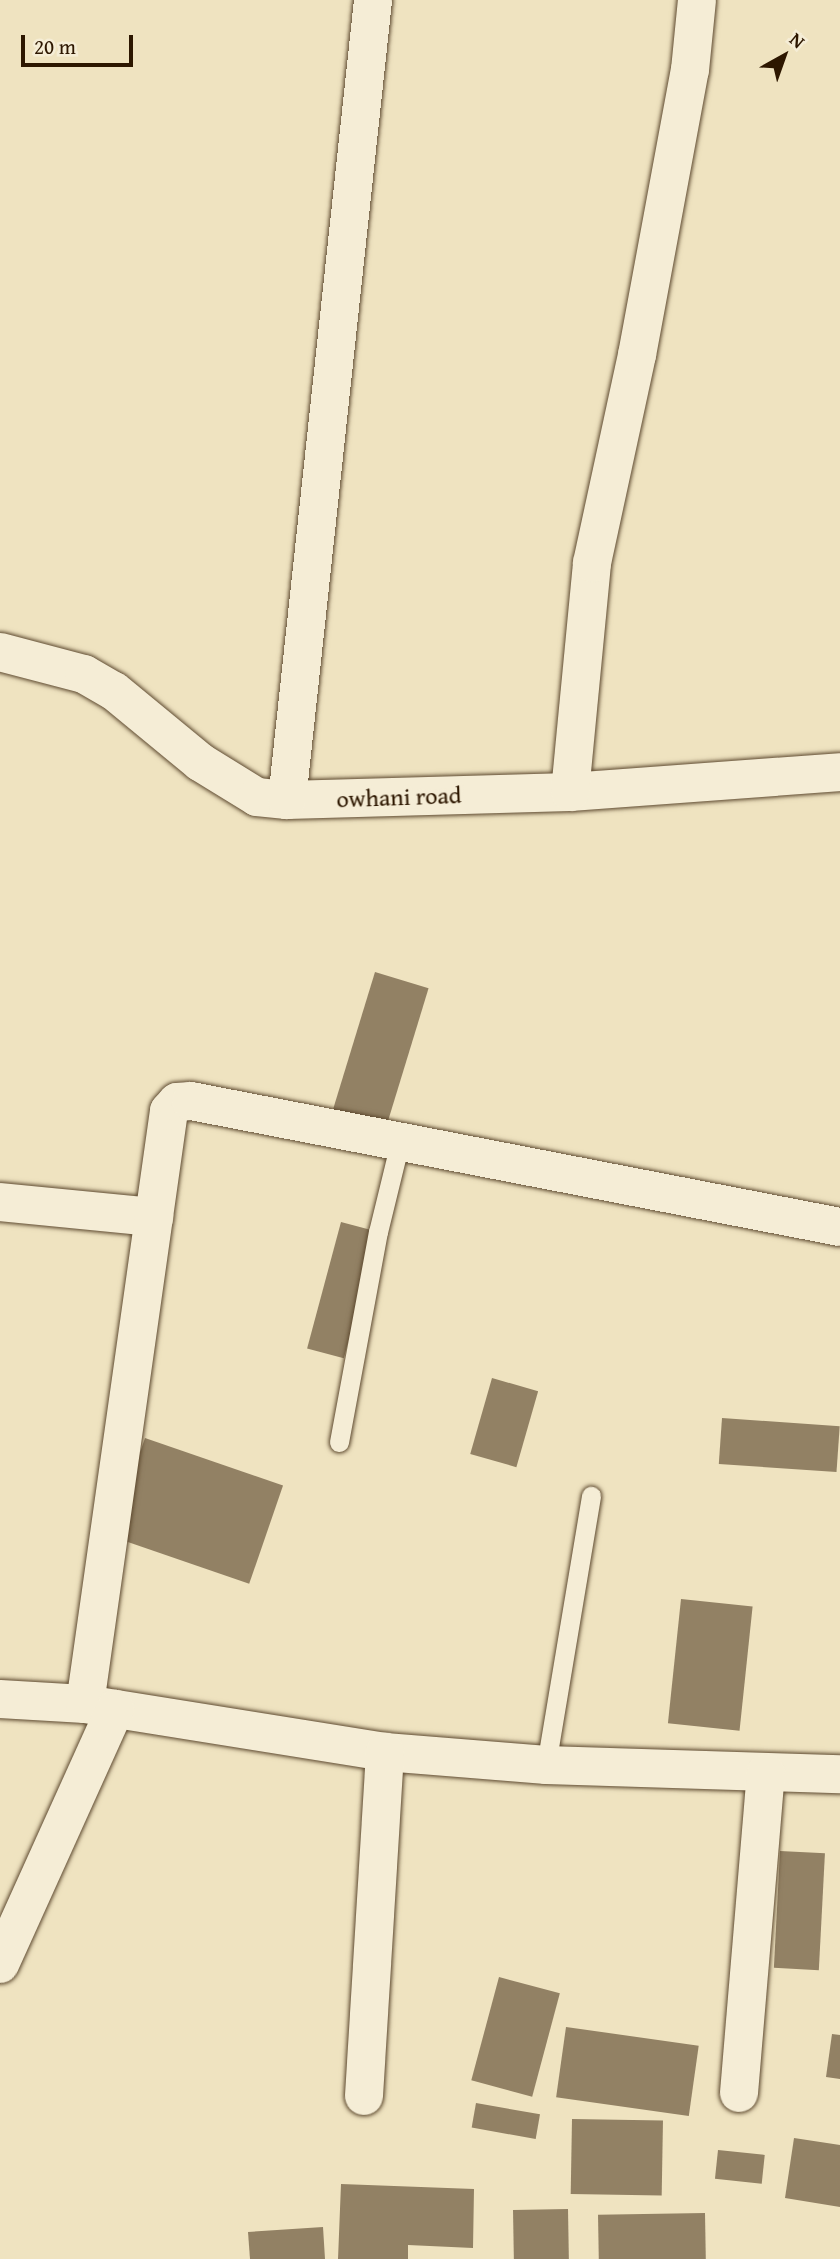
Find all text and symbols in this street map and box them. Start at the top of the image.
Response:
scale bar [24,21,136,65]
north arrow [749,21,819,91]
text: N [784,25,811,55]
text: 20 m [34,31,76,62]
street label: owhani road [336,780,462,814]

